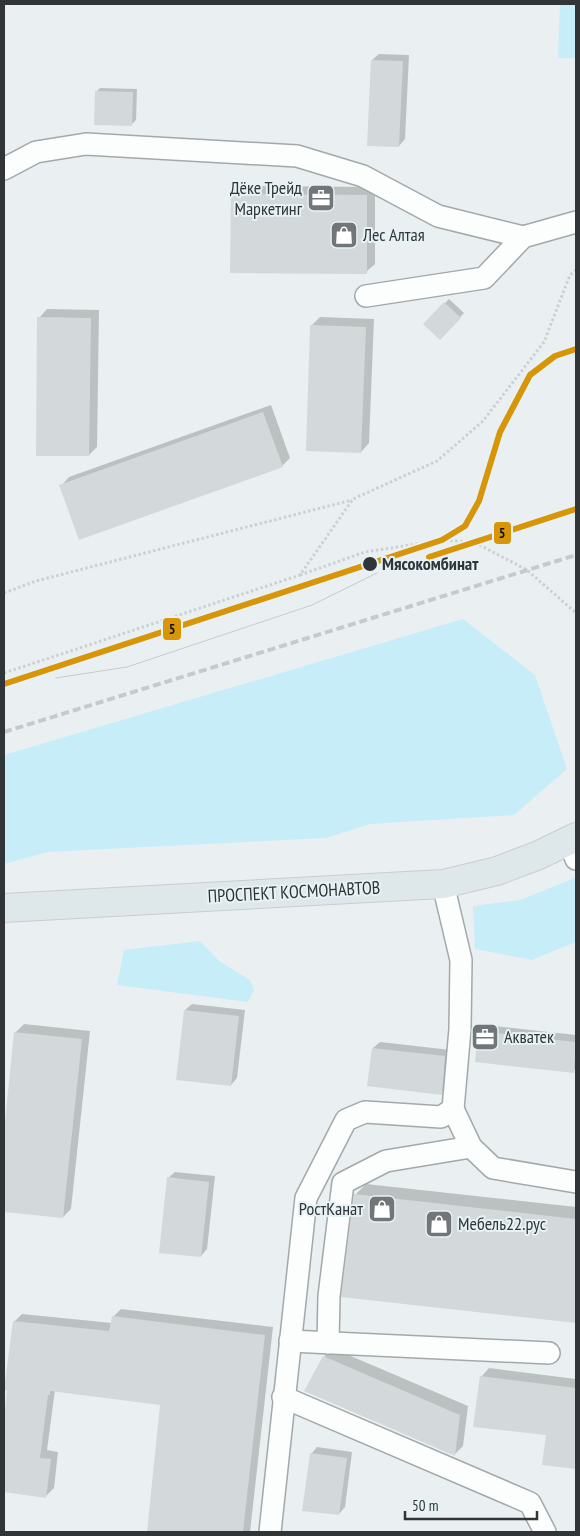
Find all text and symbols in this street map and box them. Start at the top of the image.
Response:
place label: Дёке Трейд Маркетинг [230,176,303,220]
office icon: Дёке Трейд Маркетинг [306,183,336,213]
shop icon: Лес Алтая [329,220,359,250]
place label: Лес Алтая [362,223,425,246]
line badge: 5 [493,521,512,545]
text: 5 [499,524,505,542]
place label: Мясокомбинат [382,552,479,575]
marker: Мясокомбинат [361,555,379,573]
line badge: 5 [162,617,182,641]
text: 5 [169,620,175,638]
street label: ПРОСПЕКТ КОСМОНАВТОВ [207,875,381,908]
office icon: Акватек [470,1022,500,1052]
place label: Акватек [504,1025,554,1048]
shop icon: РостКанат [367,1194,397,1224]
place label: РостКанат [299,1197,363,1220]
shop icon: Мебель22.рус [424,1209,454,1239]
place label: Мебель22.рус [458,1212,547,1235]
scale bar [405,1488,538,1520]
text: 50 m [412,1496,438,1515]

